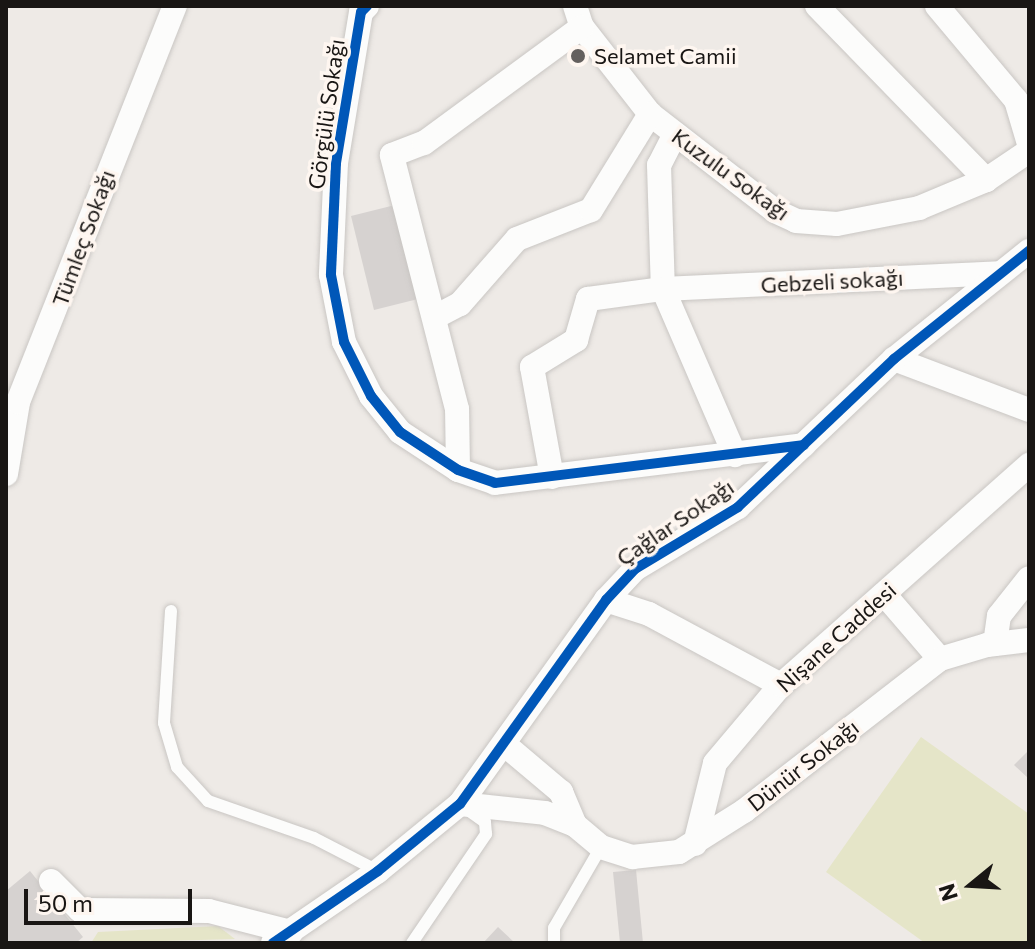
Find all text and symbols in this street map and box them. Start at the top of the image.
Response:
street label: Görgülü Sokağı [302,37,350,191]
place label: Selamet Camii [594,43,737,69]
marker: Selamet Camii [569,47,587,65]
street label: Kuzulu Sokağı [667,122,795,226]
street label: Tümleç Sokağı [46,166,120,310]
street label: Gebzeli sokağı [760,264,904,298]
street label: Çağlar Sokağı [611,473,739,571]
street label: Nişane Caddesi [771,577,901,697]
street label: Dünür Sokağı [742,714,864,816]
north arrow [931,845,1011,925]
scale bar [28,873,196,923]
text: N [932,881,963,905]
text: 50 m [38,888,93,917]

